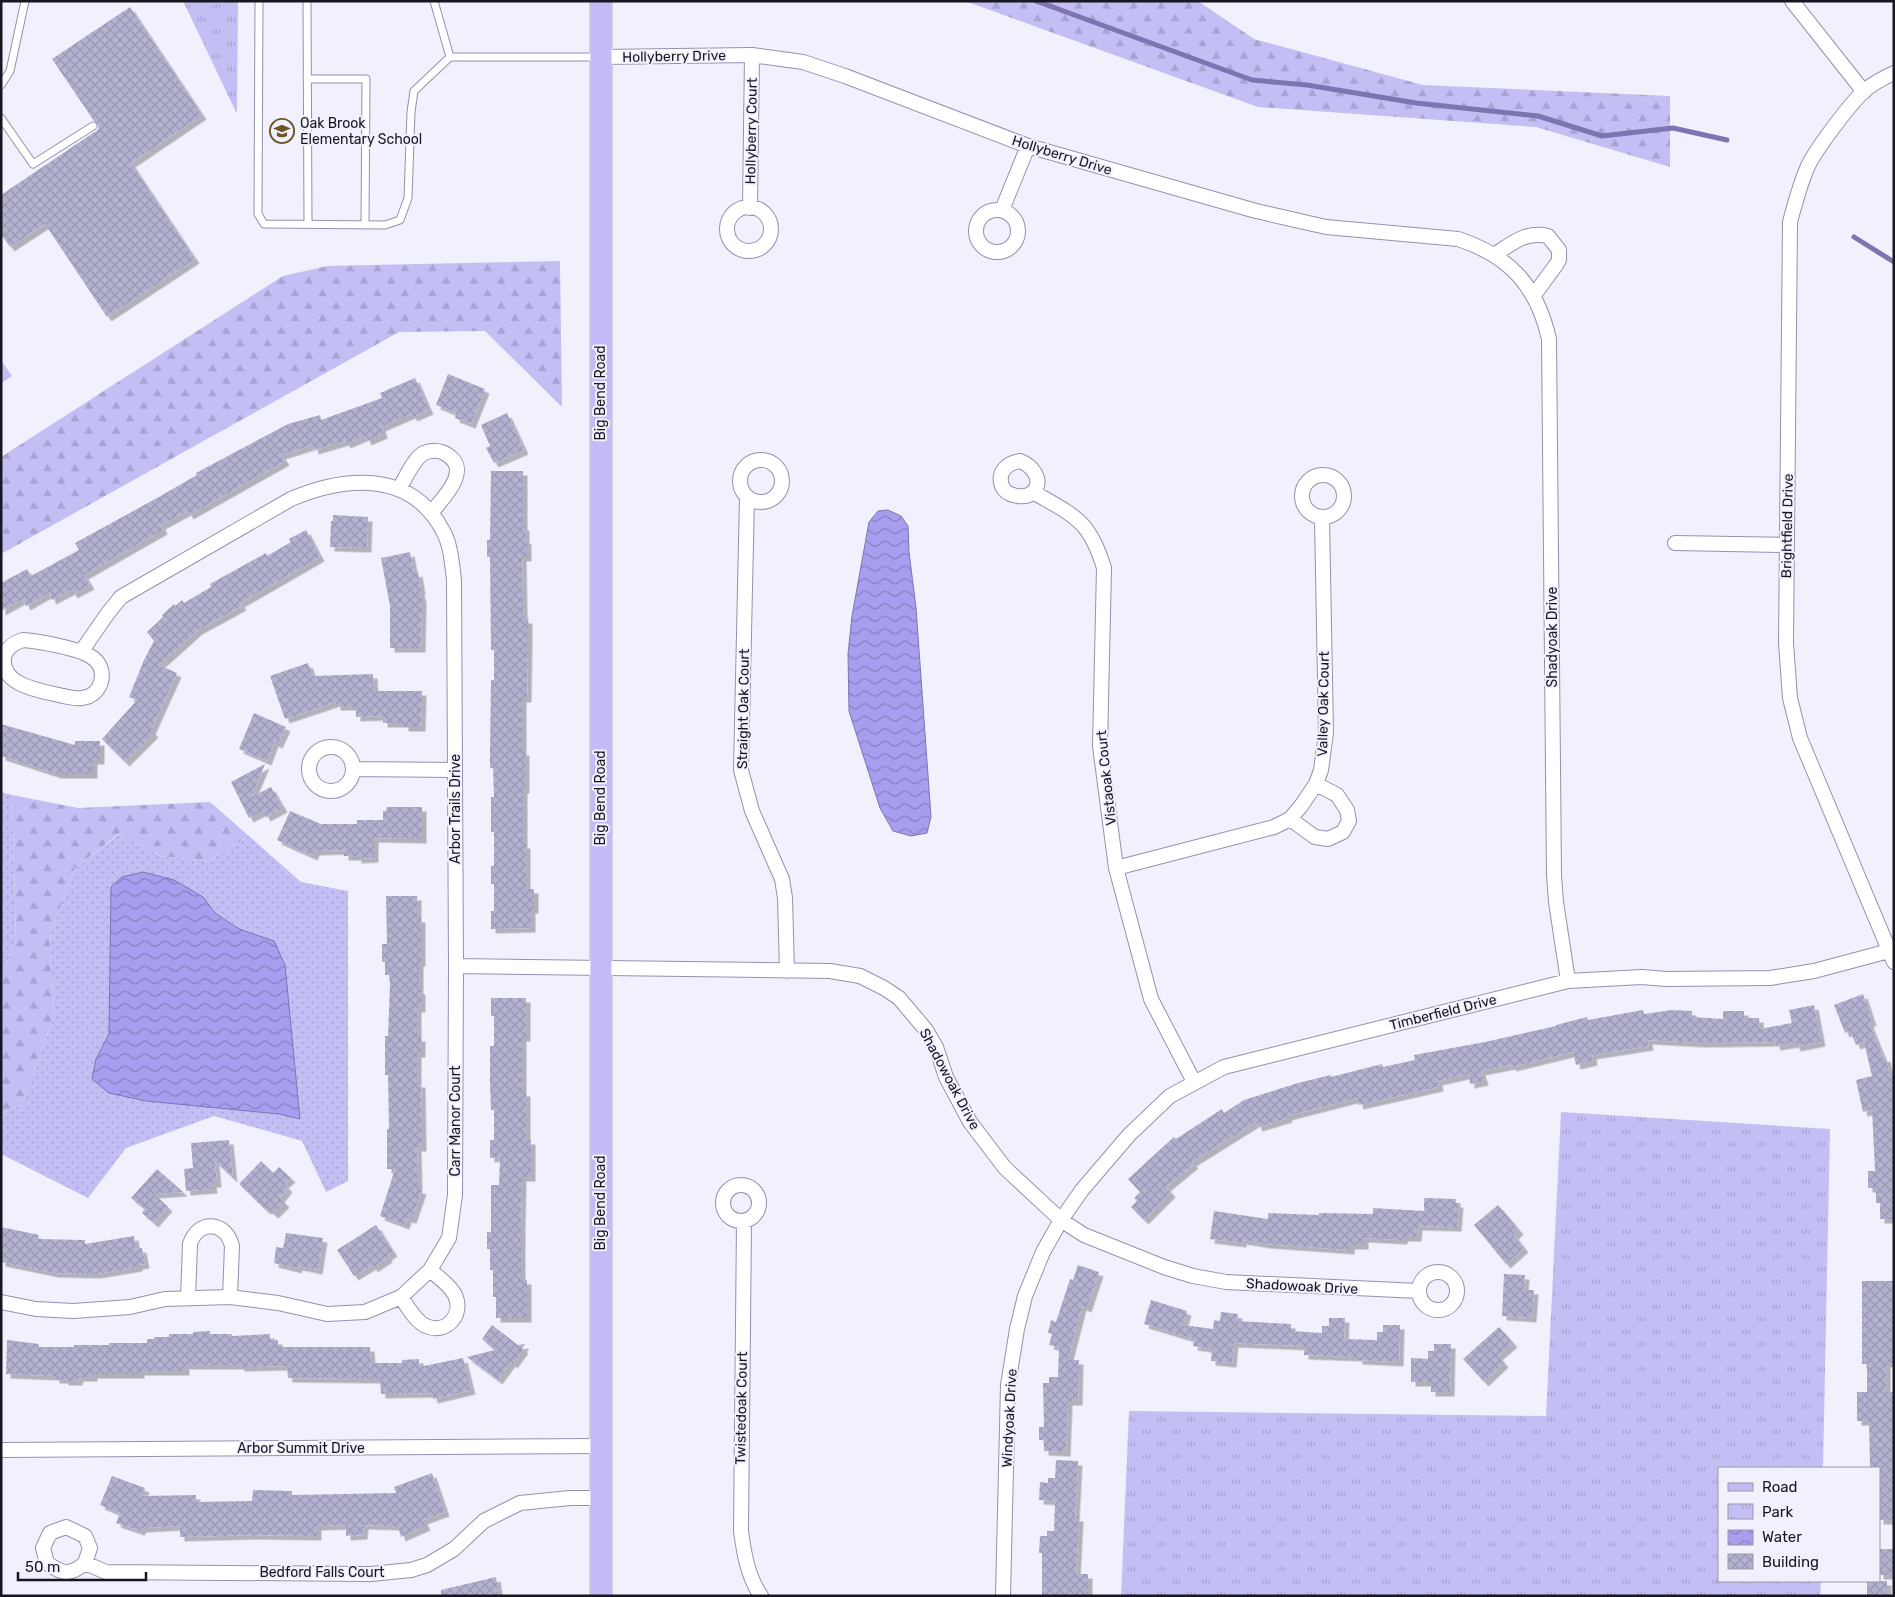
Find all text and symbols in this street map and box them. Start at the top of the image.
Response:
street label: Hollyberry Drive [622,47,726,66]
street label: Hollyberry Court [742,77,761,185]
place label: Oak Brook Elementary School [300,115,422,148]
school or university icon: Oak Brook Elementary School [269,118,295,144]
street label: Hollyberry Drive [1010,132,1114,179]
street label: Big Bend Road [592,345,609,441]
street label: Brightfield Drive [1778,473,1797,579]
street label: Shadyoak Drive [1544,586,1561,687]
street label: Straight Oak Court [734,648,753,769]
street label: Valley Oak Court [1314,651,1333,757]
street label: Vistaoak Court [1093,729,1120,826]
street label: Big Bend Road [592,750,609,846]
street label: Arbor Trails Drive [447,754,464,864]
street label: Timberfield Drive [1388,991,1499,1034]
street label: Shadowoak Drive [916,1026,983,1133]
street label: Carr Manor Court [447,1065,464,1177]
street label: Big Bend Road [592,1155,609,1251]
street label: Shadowoak Drive [1246,1275,1359,1298]
street label: Twistedoak Court [732,1351,751,1465]
street label: Windyoak Drive [998,1368,1021,1468]
street label: Arbor Summit Drive [237,1440,365,1457]
legend [1718,1467,1880,1582]
text: Road [1762,1478,1798,1496]
text: Park [1762,1503,1793,1521]
text: Water [1762,1528,1802,1546]
scale bar [18,1550,145,1582]
text: Building [1762,1553,1819,1571]
text: 50 m [25,1558,60,1576]
street label: Bedford Falls Court [259,1564,385,1581]

